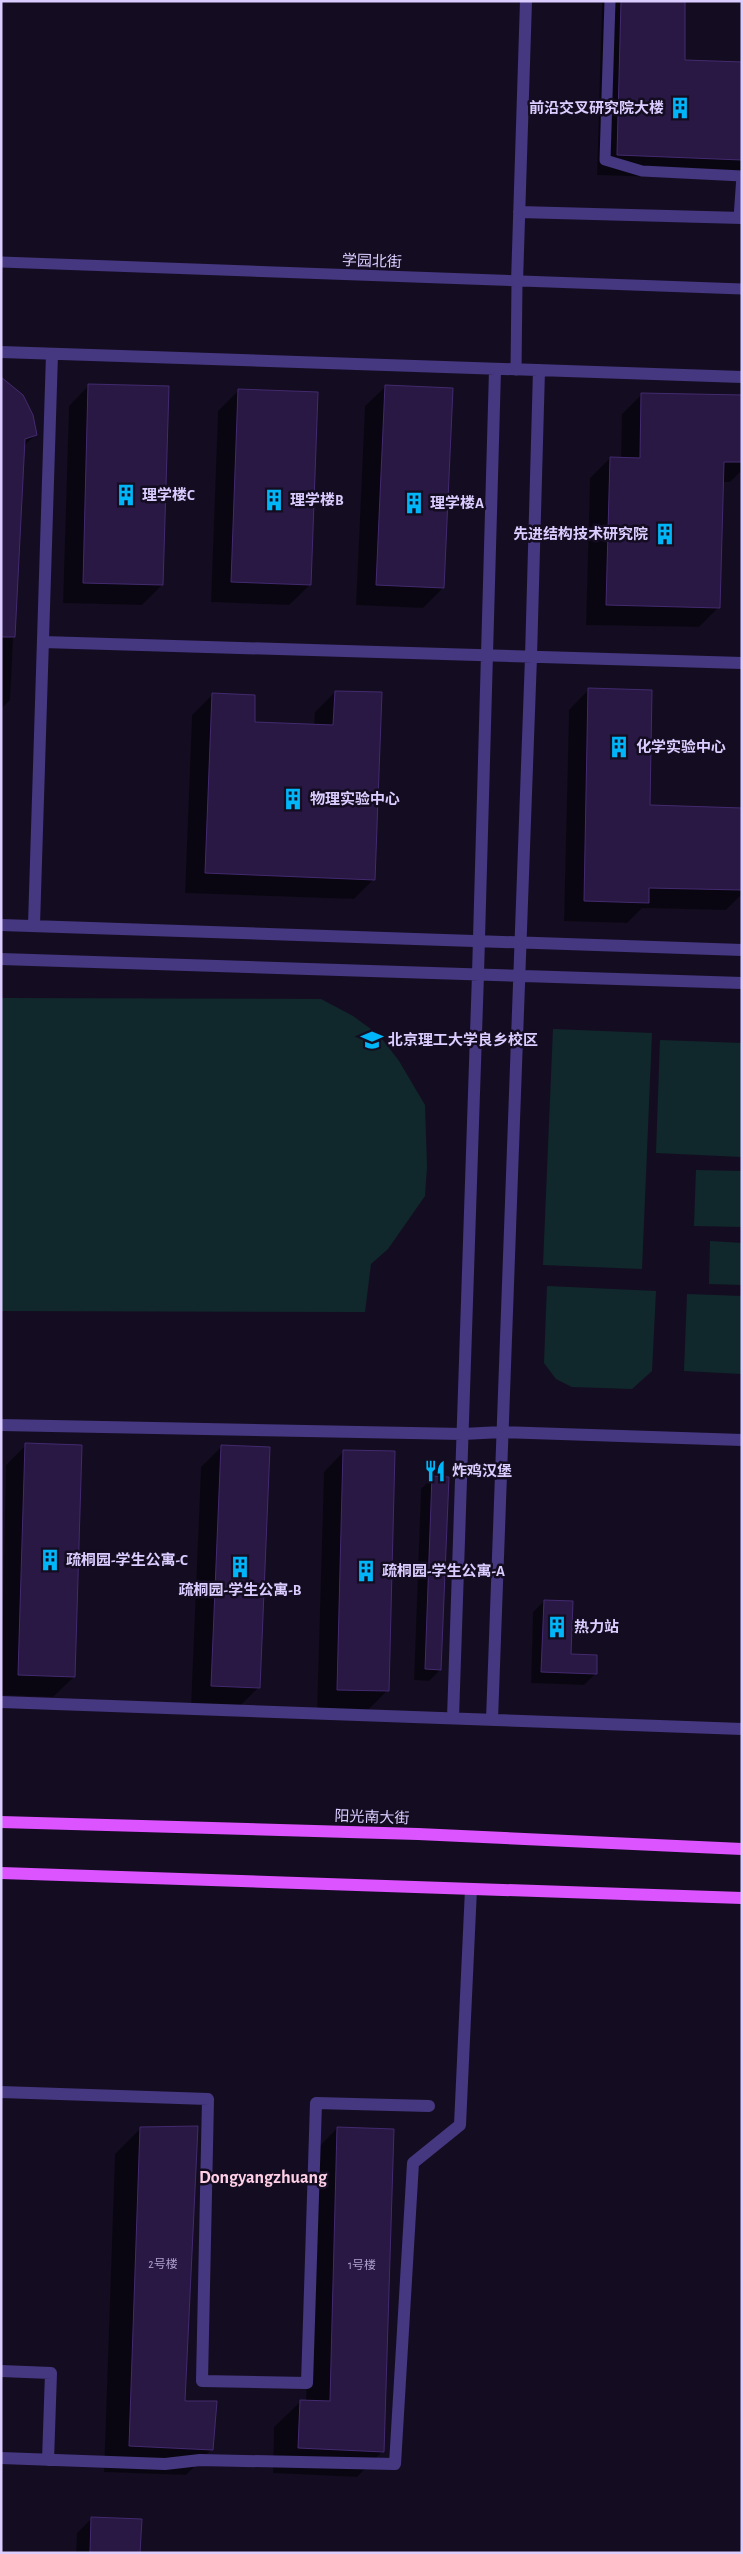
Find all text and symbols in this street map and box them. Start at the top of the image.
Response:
building icon: 前沿交叉研究院大楼 [667,95,693,121]
place label: 前沿交叉研究院大楼 [529,99,664,116]
street label: 学园北街 [342,251,402,270]
building icon: 理学楼C [113,482,139,508]
place label: 理学楼C [142,486,195,503]
building icon: 理学楼B [261,487,287,513]
building icon: 理学楼A [401,490,427,516]
place label: 理学楼B [290,491,344,508]
place label: 理学楼A [430,494,484,511]
building icon: 先进结构技术研究院 [652,521,678,547]
place label: 先进结构技术研究院 [513,526,648,542]
building icon: 化学实验中心 [606,734,632,760]
place label: 化学实验中心 [636,738,726,755]
building icon: 物理实验中心 [280,786,306,812]
place label: 物理实验中心 [310,790,400,807]
school or university icon: 北京理工大学良乡校区 [359,1027,385,1053]
place label: 北京理工大学良乡校区 [388,1031,538,1048]
restaurant icon: 炸鸡汉堡 [422,1458,448,1484]
place label: 炸鸡汉堡 [452,1462,512,1479]
building icon: 疏桐园-学生公寓-C [37,1547,63,1573]
place label: 疏桐园-学生公寓-C [66,1551,188,1568]
building icon: 疏桐园-学生公寓-B [227,1554,253,1580]
building icon: 疏桐园-学生公寓-A [353,1558,379,1584]
place label: 疏桐园-学生公寓-A [382,1562,505,1579]
place label: 疏桐园-学生公寓-B [179,1581,302,1598]
building icon: 热力站 [544,1614,570,1640]
place label: 热力站 [574,1618,619,1635]
street label: 阳光南大街 [334,1808,410,1826]
district label: Dongyangzhuang [199,2169,328,2187]
house number: 2号楼 [148,2258,178,2270]
house number: 1号楼 [348,2259,376,2271]

